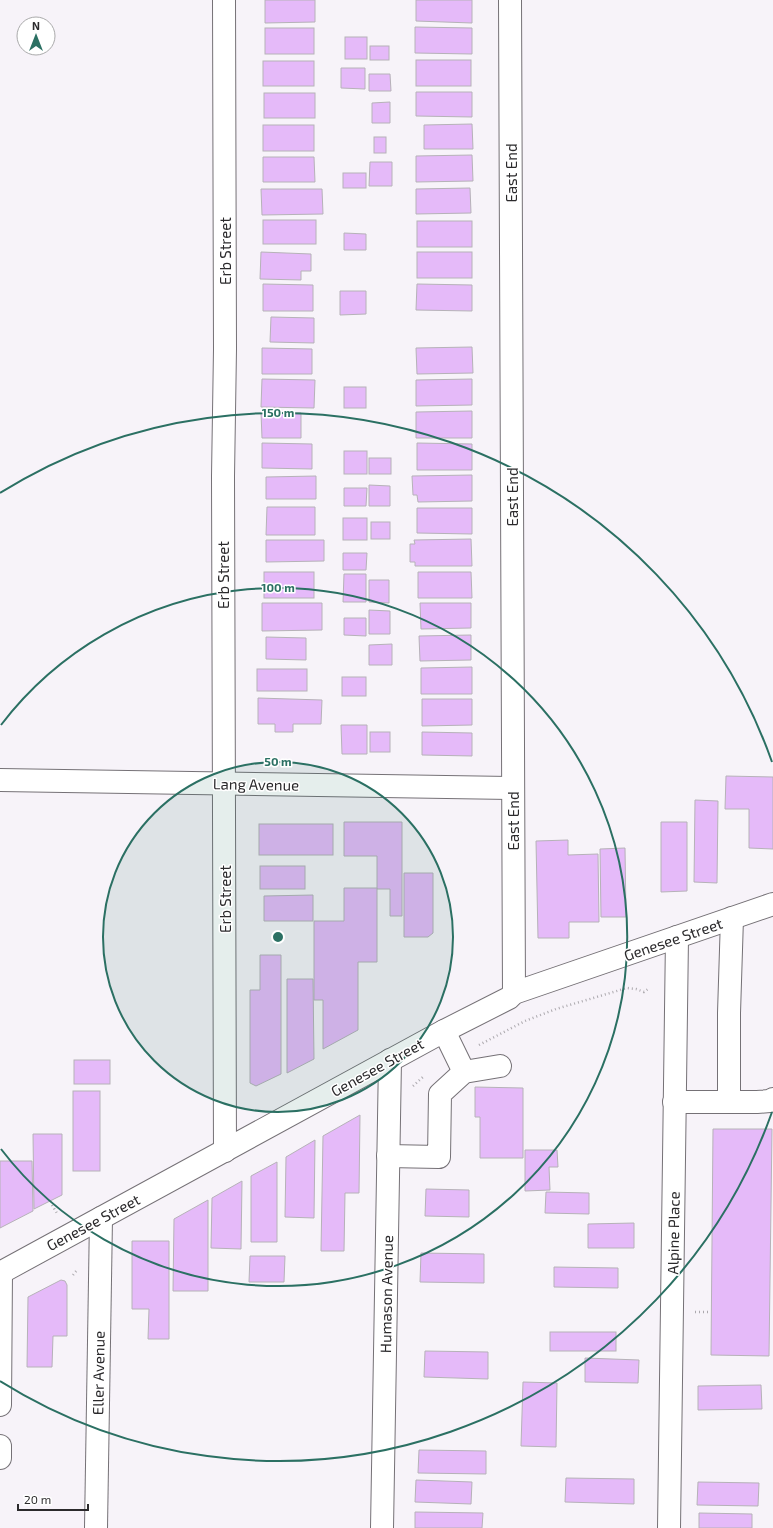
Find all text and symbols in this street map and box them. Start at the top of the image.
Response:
north arrow [16,16,56,56]
text: N [32,19,40,32]
street label: East End [502,143,520,203]
street label: Erb Street [216,217,234,285]
text: 150 m [262,405,294,419]
street label: East End [503,467,521,527]
street label: Erb Street [214,541,232,609]
text: 100 m [261,580,295,594]
text: 50 m [264,754,292,768]
street label: Lang Avenue [213,774,299,794]
street label: East End [504,791,522,851]
street label: Erb Street [216,865,234,933]
street label: Genesee Street [621,914,725,964]
centre of rings [271,930,285,944]
street label: Genesee Street [328,1034,427,1100]
street label: Genesee Street [43,1190,143,1254]
street label: Alpine Place [663,1191,683,1275]
street label: Humason Avenue [376,1235,396,1353]
street label: Eller Avenue [88,1331,108,1415]
scale bar [18,1486,88,1512]
text: 20 m [24,1492,51,1506]

